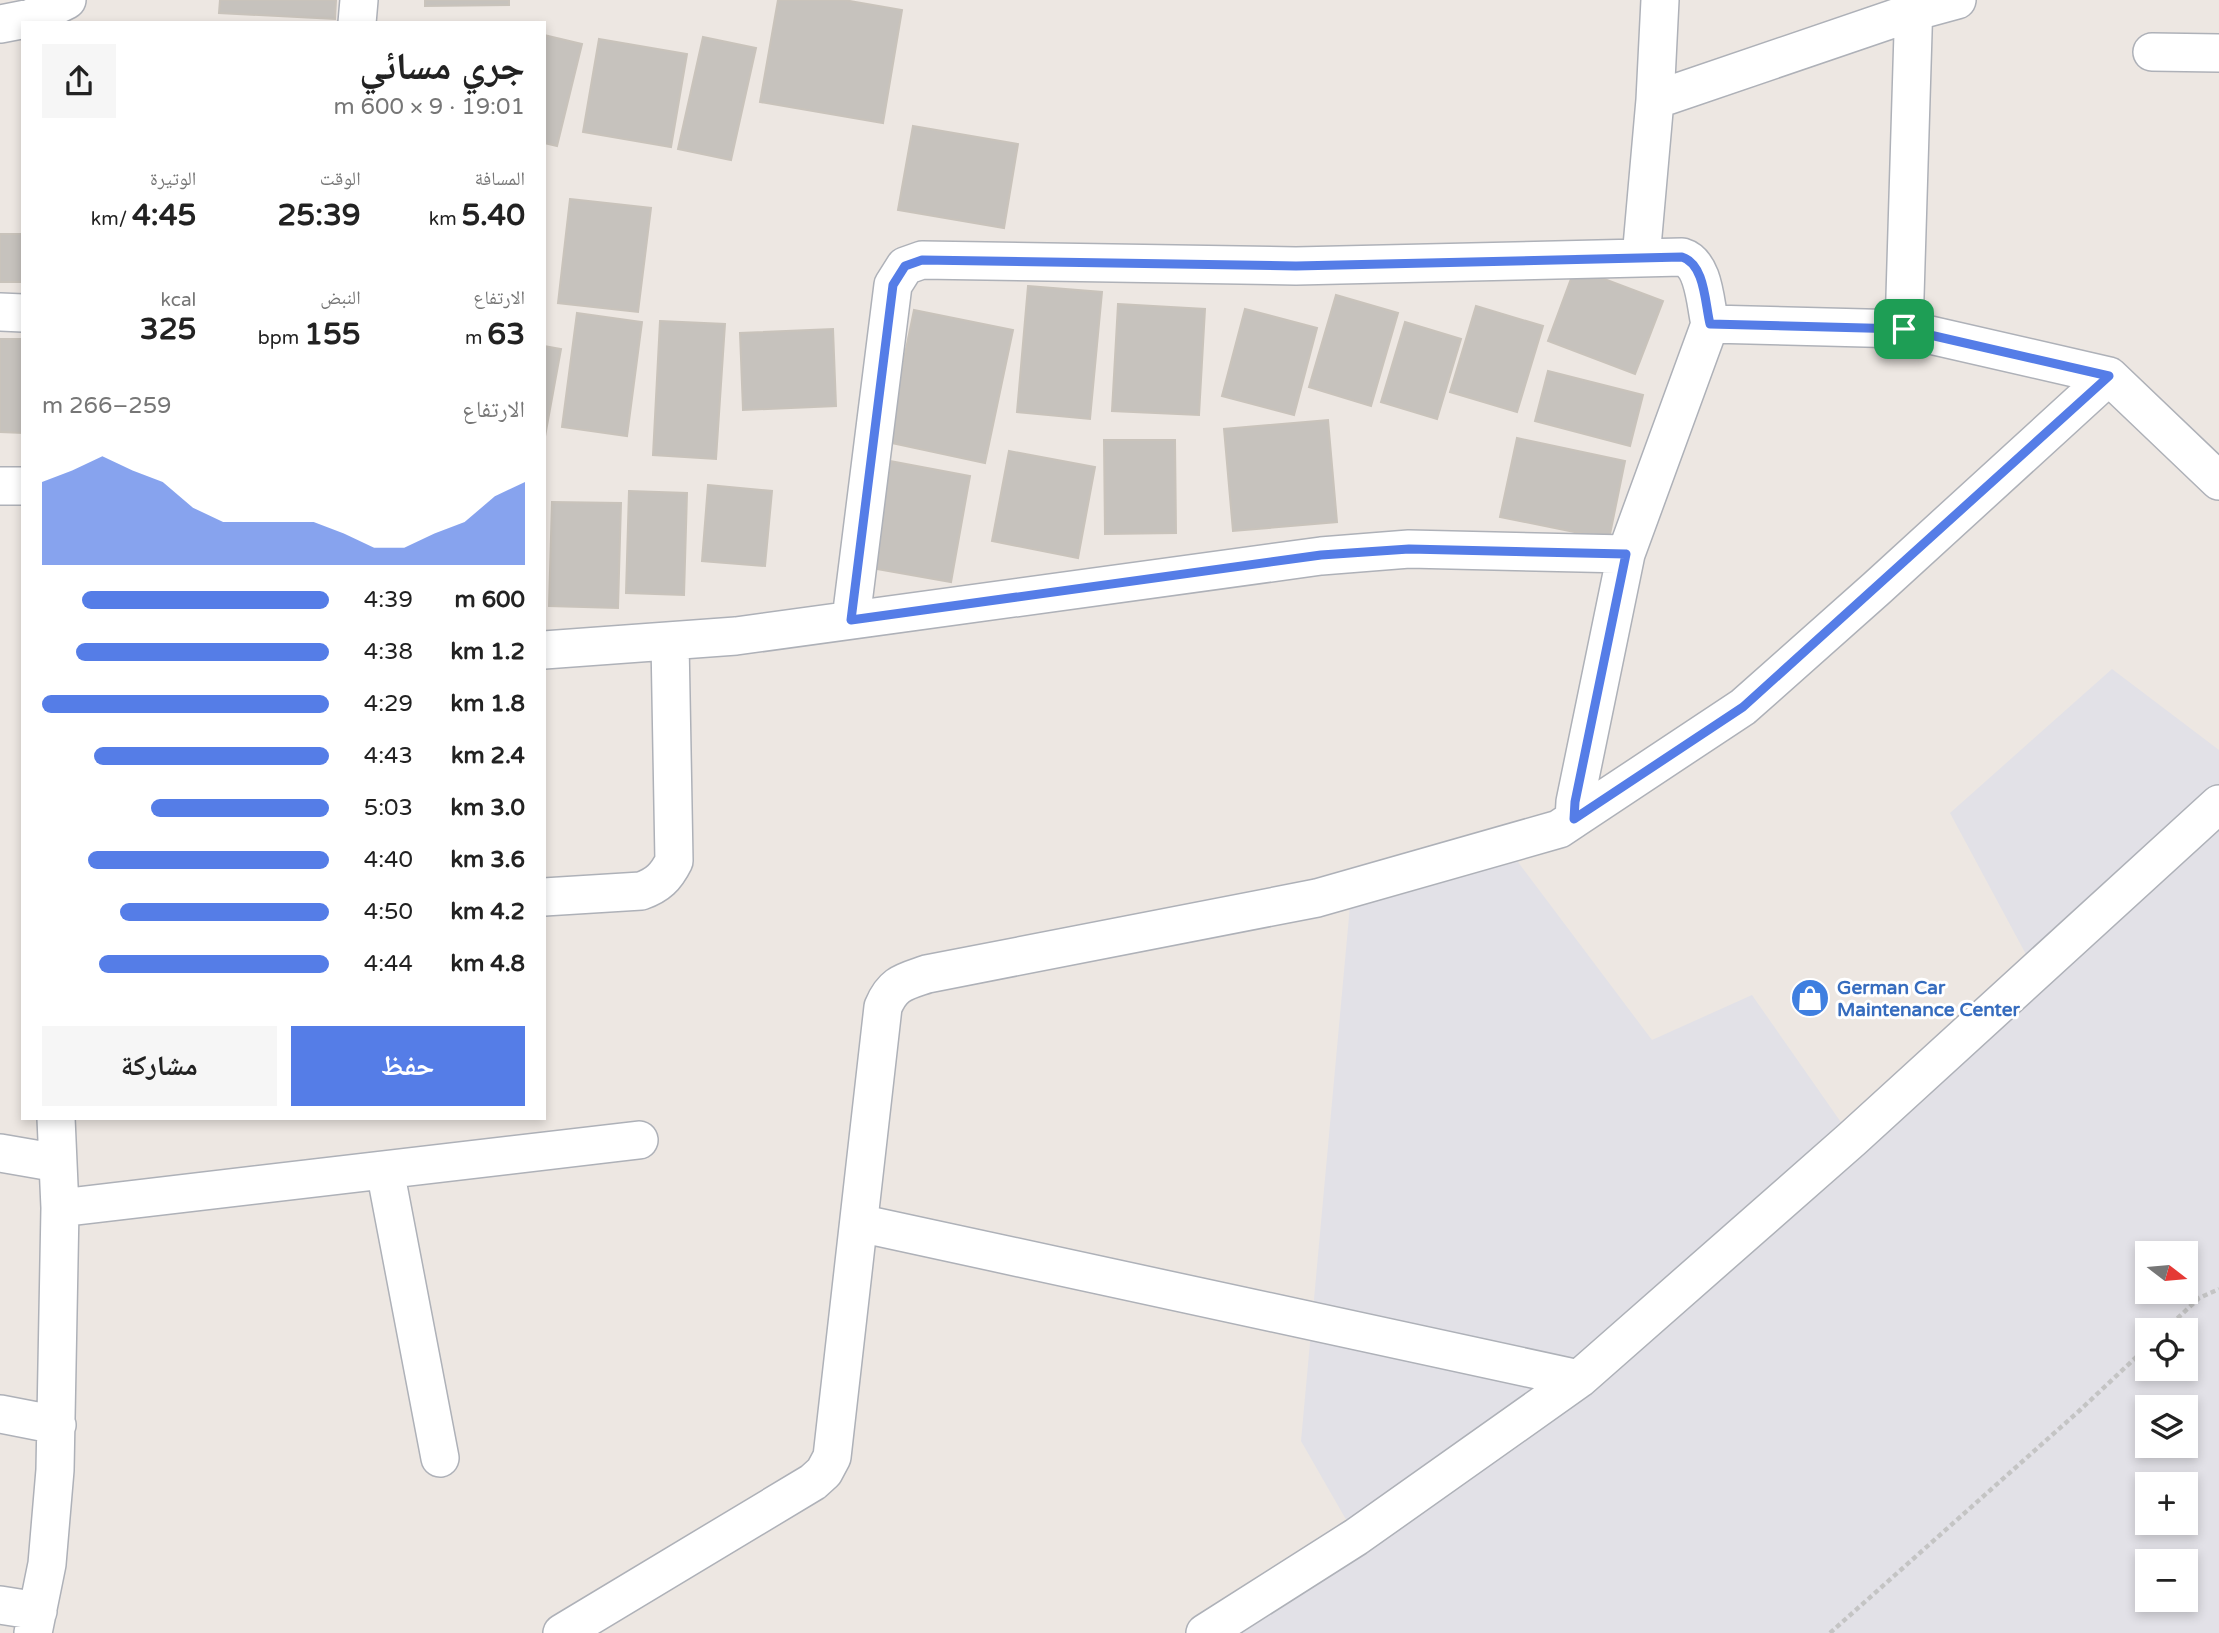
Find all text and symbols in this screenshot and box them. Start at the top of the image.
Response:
button: share [42,44,116,118]
text: جري مسائي [359,44,525,90]
text: 19:01 · 9 × 600 m [333,93,525,121]
text: الوتيرة [150,168,196,190]
text: الوقت [320,168,361,190]
text: المسافة [475,168,525,190]
text: 4:45 [132,197,196,234]
text: 25:39 [278,197,361,234]
text: 5.40 [462,197,525,234]
text: /km [91,208,132,230]
text: km [429,208,462,230]
text: النبض [320,287,361,309]
text: الارتفاع [473,287,525,309]
text: kcal [161,289,196,311]
pin [1874,299,1934,359]
icon: arrive [1885,310,1923,348]
text: 325 [140,311,196,348]
text: 155 [304,316,361,353]
text: 63 [487,316,525,353]
text: bpm [258,327,304,349]
text: m [465,327,487,349]
text: 259–266 m [42,392,172,420]
text: الارتفاع [462,396,525,424]
text: 4:39 [364,586,413,614]
text: 600 m [455,586,525,614]
text: 4:38 [364,638,413,666]
text: 1.2 km [450,638,525,666]
text: 4:29 [364,690,413,718]
text: 1.8 km [451,690,525,718]
text: 4:43 [364,742,413,770]
text: 2.4 km [451,742,525,770]
text: 5:03 [364,794,413,822]
text: 3.0 km [450,794,525,822]
text: 4:40 [364,846,413,874]
text: 3.6 km [450,846,525,874]
text: 4:50 [364,898,413,926]
text: 4.2 km [450,898,525,926]
text: 4:44 [364,950,413,978]
text: 4.8 km [451,950,525,978]
shop icon: German Car Maintenance Center [1789,977,1831,1019]
place label: German Car Maintenance Center [1837,977,2020,1021]
button: مشاركة [42,1026,277,1106]
button: حفظ [291,1026,525,1106]
north arrow [2135,1241,2198,1304]
map controls [2135,1241,2198,1612]
button: locate [2135,1318,2198,1381]
button: layers [2135,1395,2198,1458]
button: + [2135,1472,2198,1535]
button: − [2135,1549,2198,1612]

